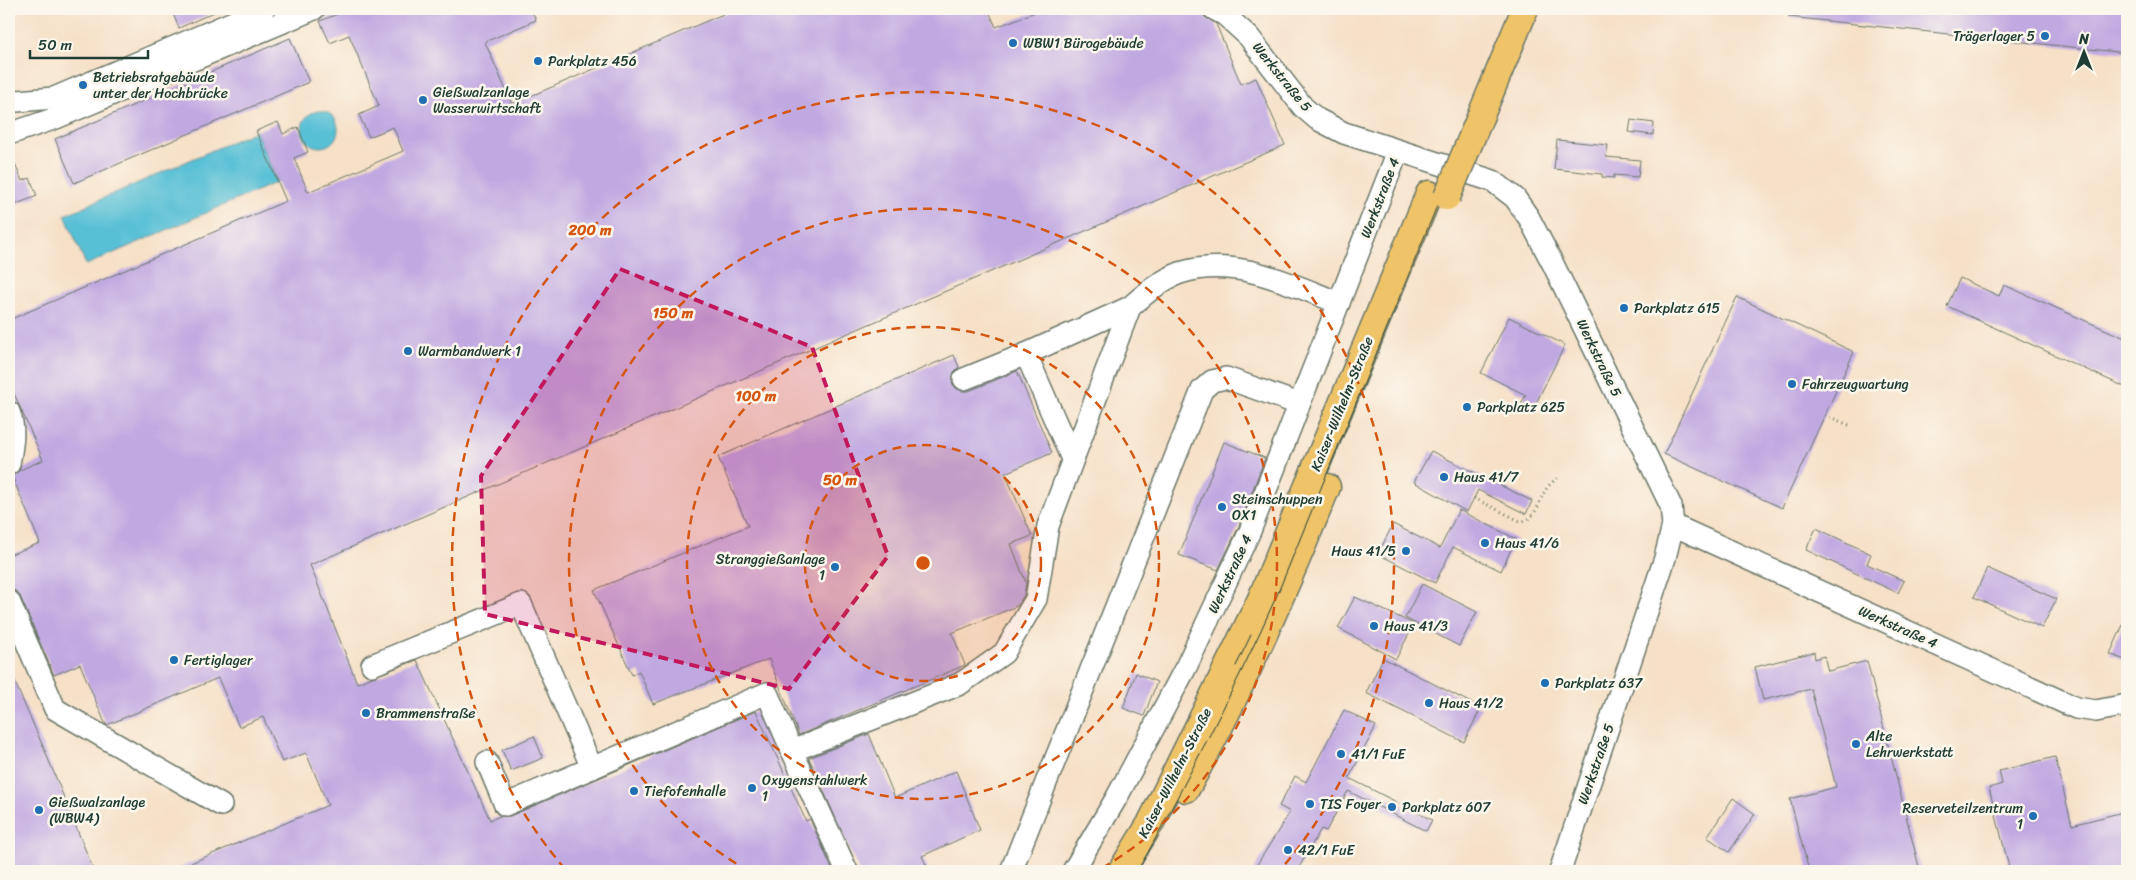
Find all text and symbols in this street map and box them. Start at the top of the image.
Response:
place label: Trägerlager 5 [1953,24,2035,49]
text: N [2078,27,2089,52]
scale bar [30,28,148,60]
north arrow [2058,28,2108,78]
marker: Trägerlager 5 [2039,30,2051,42]
place label: WBW1 Bürogebäude [1023,31,1144,56]
text: 50 m [38,32,73,58]
street label: Werkstraße 5 [1246,36,1319,118]
marker: WBW1 Bürogebäude [1007,37,1019,49]
place label: Parkplatz 456 [548,49,637,74]
marker: Parkplatz 456 [532,55,544,67]
place label: Betriebsratgebäude unter der Hochbrücke [93,65,228,106]
marker: Betriebsratgebäude unter der Hochbrücke [77,79,89,91]
place label: Gießwalzanlage Wasserwirtschaft [433,80,541,121]
marker: Gießwalzanlage Wasserwirtschaft [417,94,429,106]
street label: Werkstraße 4 [1353,154,1407,242]
text: 200 m [567,217,612,243]
place label: Parkplatz 615 [1634,296,1720,321]
text: 150 m [653,300,694,326]
marker: Parkplatz 615 [1618,302,1630,314]
street label: Werkstraße 5 [1569,315,1629,402]
street label: Kaiser-Wilhelm-Straße [1303,333,1381,475]
place label: Warmbandwerk 1 [418,339,521,364]
marker: Warmbandwerk 1 [402,345,414,357]
place label: Fahrzeugwartung [1802,372,1909,397]
marker: Fahrzeugwartung [1786,378,1798,390]
text: 100 m [736,383,777,409]
place label: Parkplatz 625 [1477,395,1566,420]
marker: Parkplatz 625 [1461,401,1473,413]
place label: Haus 41/7 [1454,465,1519,490]
text: 50 m [823,467,858,493]
marker: Haus 41/7 [1438,471,1450,483]
place label: Steinschuppen OX1 [1232,487,1323,528]
marker: Steinschuppen OX1 [1216,501,1228,513]
street label: Werkstraße 4 [1201,530,1259,618]
place label: Haus 41/6 [1495,531,1559,556]
marker: Haus 41/6 [1479,537,1491,549]
place label: Haus 41/5 [1331,539,1396,564]
marker: Haus 41/5 [1400,545,1412,557]
place label: Stranggießanlage 1 [716,547,825,588]
centre of rings [914,554,932,572]
marker: Stranggießanlage 1 [829,561,841,573]
street label: Werkstraße 4 [1854,598,1942,656]
place label: Haus 41/3 [1384,614,1448,639]
marker: Haus 41/3 [1368,620,1380,632]
place label: Fertiglager [184,648,254,673]
marker: Fertiglager [168,654,180,666]
place label: Parkplatz 637 [1555,671,1643,696]
marker: Parkplatz 637 [1539,677,1551,689]
place label: Haus 41/2 [1439,691,1503,716]
marker: Haus 41/2 [1423,697,1435,709]
place label: Brammenstraße [376,701,476,726]
street label: Kaiser-Wilhelm-Straße [1131,703,1219,843]
marker: Brammenstraße [360,707,372,719]
street label: Werkstraße 5 [1570,720,1622,808]
place label: Alte Lehrwerkstatt [1865,724,1954,765]
marker: Alte Lehrwerkstatt [1850,738,1862,750]
place label: 41/1 FuE [1351,742,1406,767]
marker: 41/1 FuE [1335,748,1347,760]
place label: Oxygenstahlwerk 1 [762,768,868,809]
place label: Tiefofenhalle [644,779,726,804]
marker: Oxygenstahlwerk 1 [746,782,758,794]
marker: Tiefofenhalle [628,785,640,797]
place label: Gießwalzanlage (WBW4) [49,790,145,831]
place label: TIS Foyer [1320,792,1382,817]
place label: Parkplatz 607 [1402,795,1491,820]
place label: Reserveteilzentrum 1 [1902,796,2023,837]
marker: TIS Foyer [1304,798,1316,810]
marker: Parkplatz 607 [1386,801,1398,813]
marker: Gießwalzanlage (WBW4) [33,804,45,816]
marker: Reserveteilzentrum 1 [2027,810,2039,822]
place label: 42/1 FuE [1298,838,1356,863]
marker: 42/1 FuE [1282,844,1294,856]

